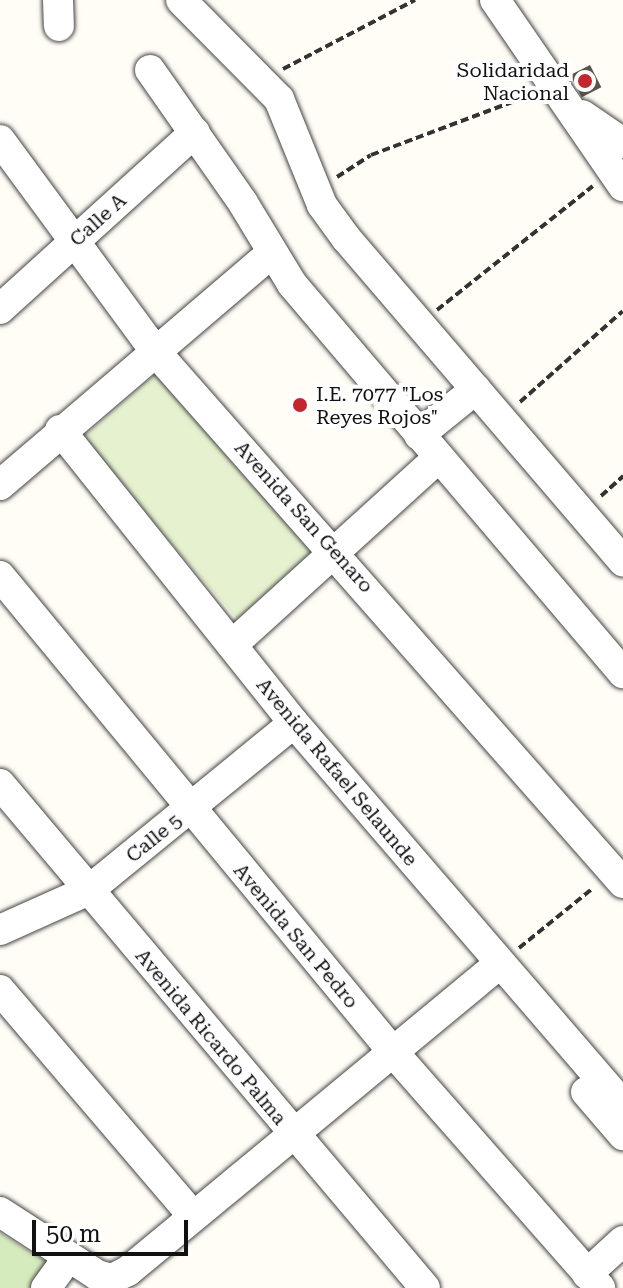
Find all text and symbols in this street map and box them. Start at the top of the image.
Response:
place label: Solidaridad Nacional [457,58,569,105]
marker: Solidaridad Nacional [576,72,594,90]
street label: Calle A [65,188,131,252]
place label: I.E. 7077 "Los Reyes Rojos" [316,382,443,429]
marker: I.E. 7077 "Los Reyes Rojos" [291,396,309,414]
street label: Avenida San Genaro [230,436,378,598]
street label: Avenida Rafael Selaunde [251,673,423,871]
street label: Calle 5 [121,808,187,868]
street label: Avenida San Pedro [228,859,364,1013]
street label: Avenida Ricardo Palma [130,944,292,1130]
scale bar [36,1204,192,1254]
text: 50 m [46,1220,101,1248]

